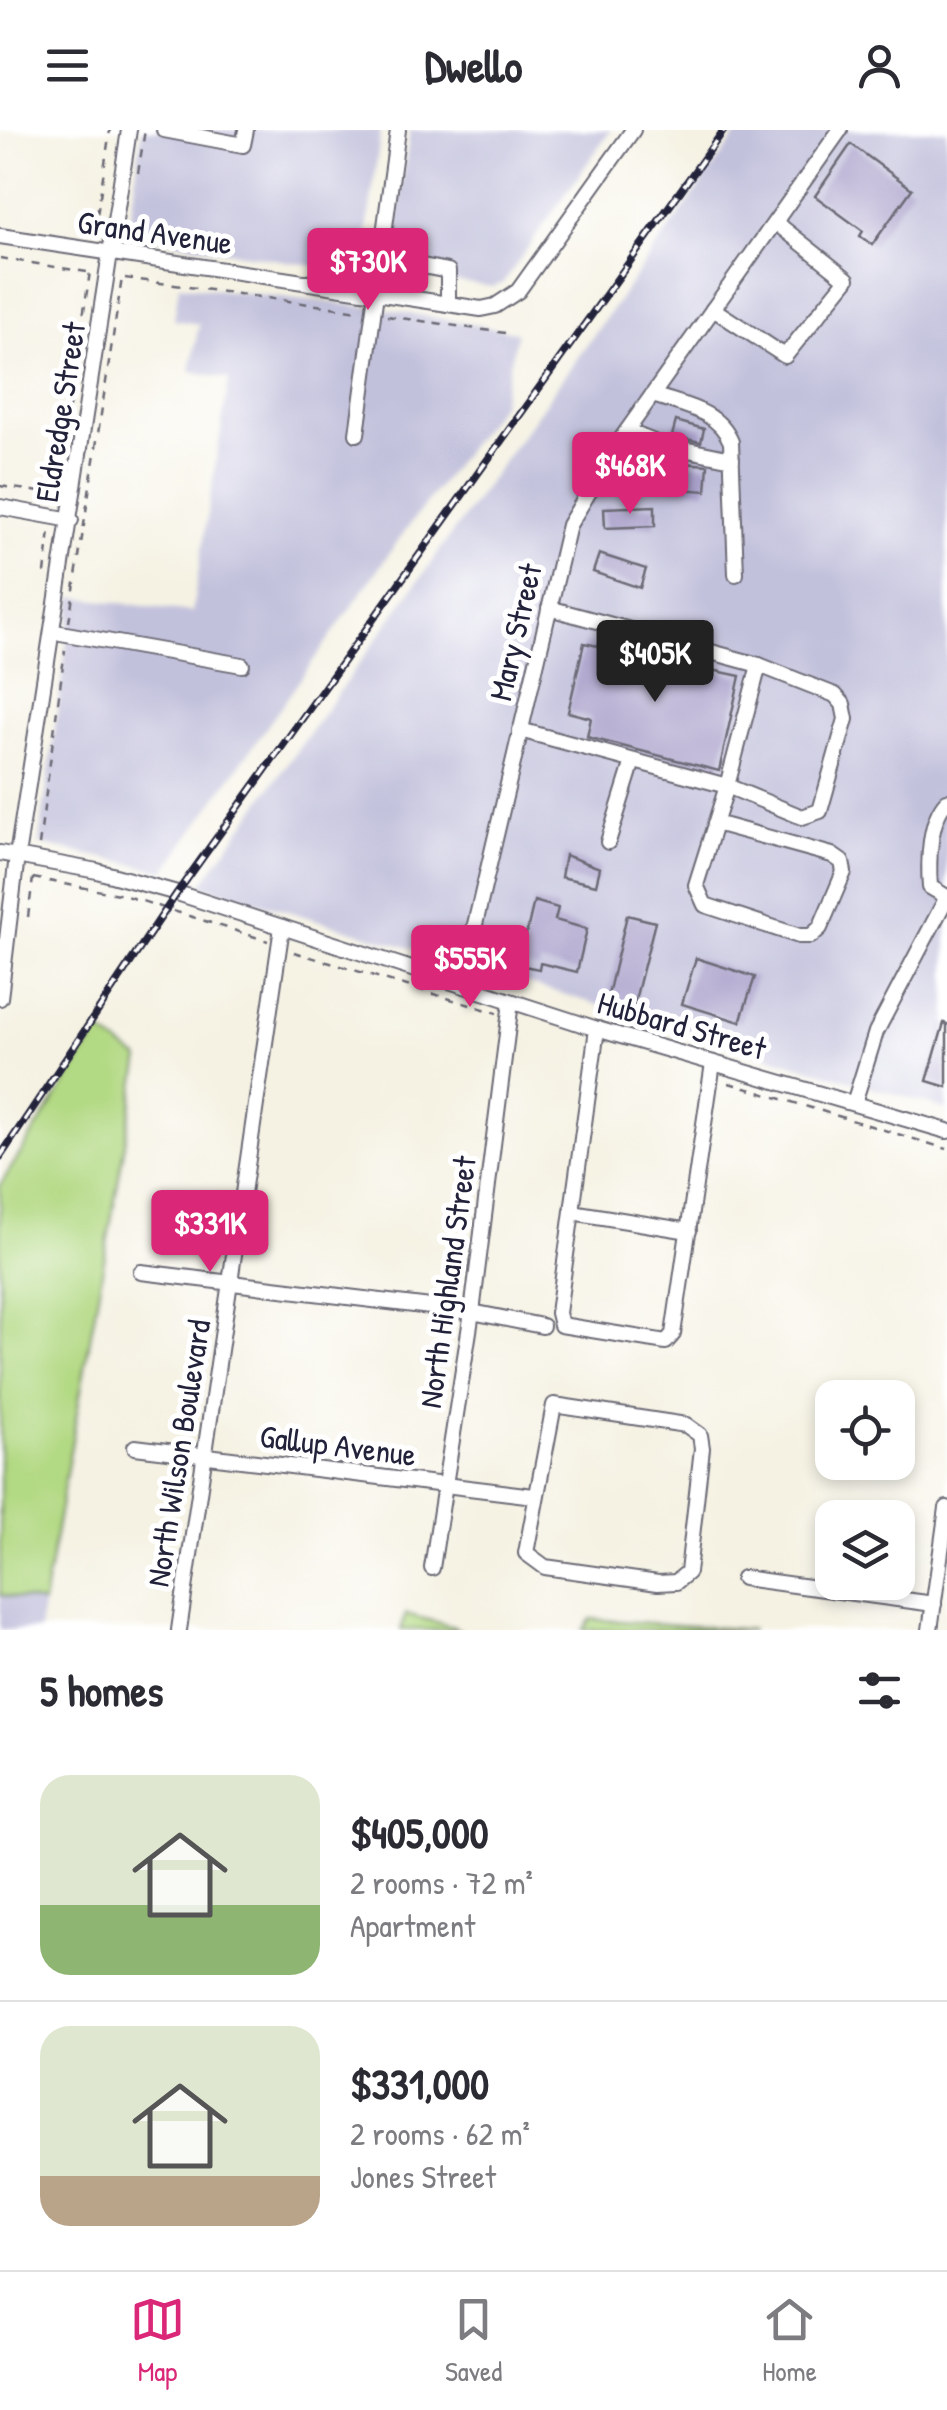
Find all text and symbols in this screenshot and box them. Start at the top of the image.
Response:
text: Dwello [425,35,522,96]
icon: menu [40,38,95,93]
icon: person [852,38,907,93]
street label: Grand Avenue [75,200,235,264]
pin: $730K [298,228,438,313]
text: $730K [329,239,407,282]
street label: Eldredge Street [25,318,96,505]
pin: $468K [560,432,700,517]
text: $468K [594,443,666,486]
street label: Mary Street [478,558,552,705]
pin: $405K [585,620,725,705]
text: $405K [619,631,691,674]
pin: $555K [400,925,540,1010]
text: $555K [433,936,507,979]
street label: Hubbard Street [593,980,772,1070]
street label: North Highland Street [408,1152,486,1411]
pin: $331K [140,1190,280,1275]
text: $331K [173,1201,247,1244]
street label: North Wilson Boulevard [136,1316,220,1590]
map controls [815,1380,915,1600]
button: locate [815,1380,915,1480]
street label: Gallup Avenue [258,1414,419,1476]
button: layers [815,1500,915,1600]
text: 5 homes [40,1662,163,1719]
icon: filters [852,1663,907,1718]
text: $405,000 [350,1804,489,1861]
icon: home [120,1815,240,1935]
text: 2 rooms · 72 m² [350,1861,533,1904]
text: Apartment [350,1904,475,1947]
text: $331,000 [350,2055,489,2112]
icon: home [120,2066,240,2186]
text: 2 rooms · 62 m² [350,2112,530,2155]
text: Jones Street [350,2155,496,2198]
tab: Map [130,2292,185,2390]
tab: Saved [445,2292,502,2390]
tab: Home [762,2292,817,2390]

